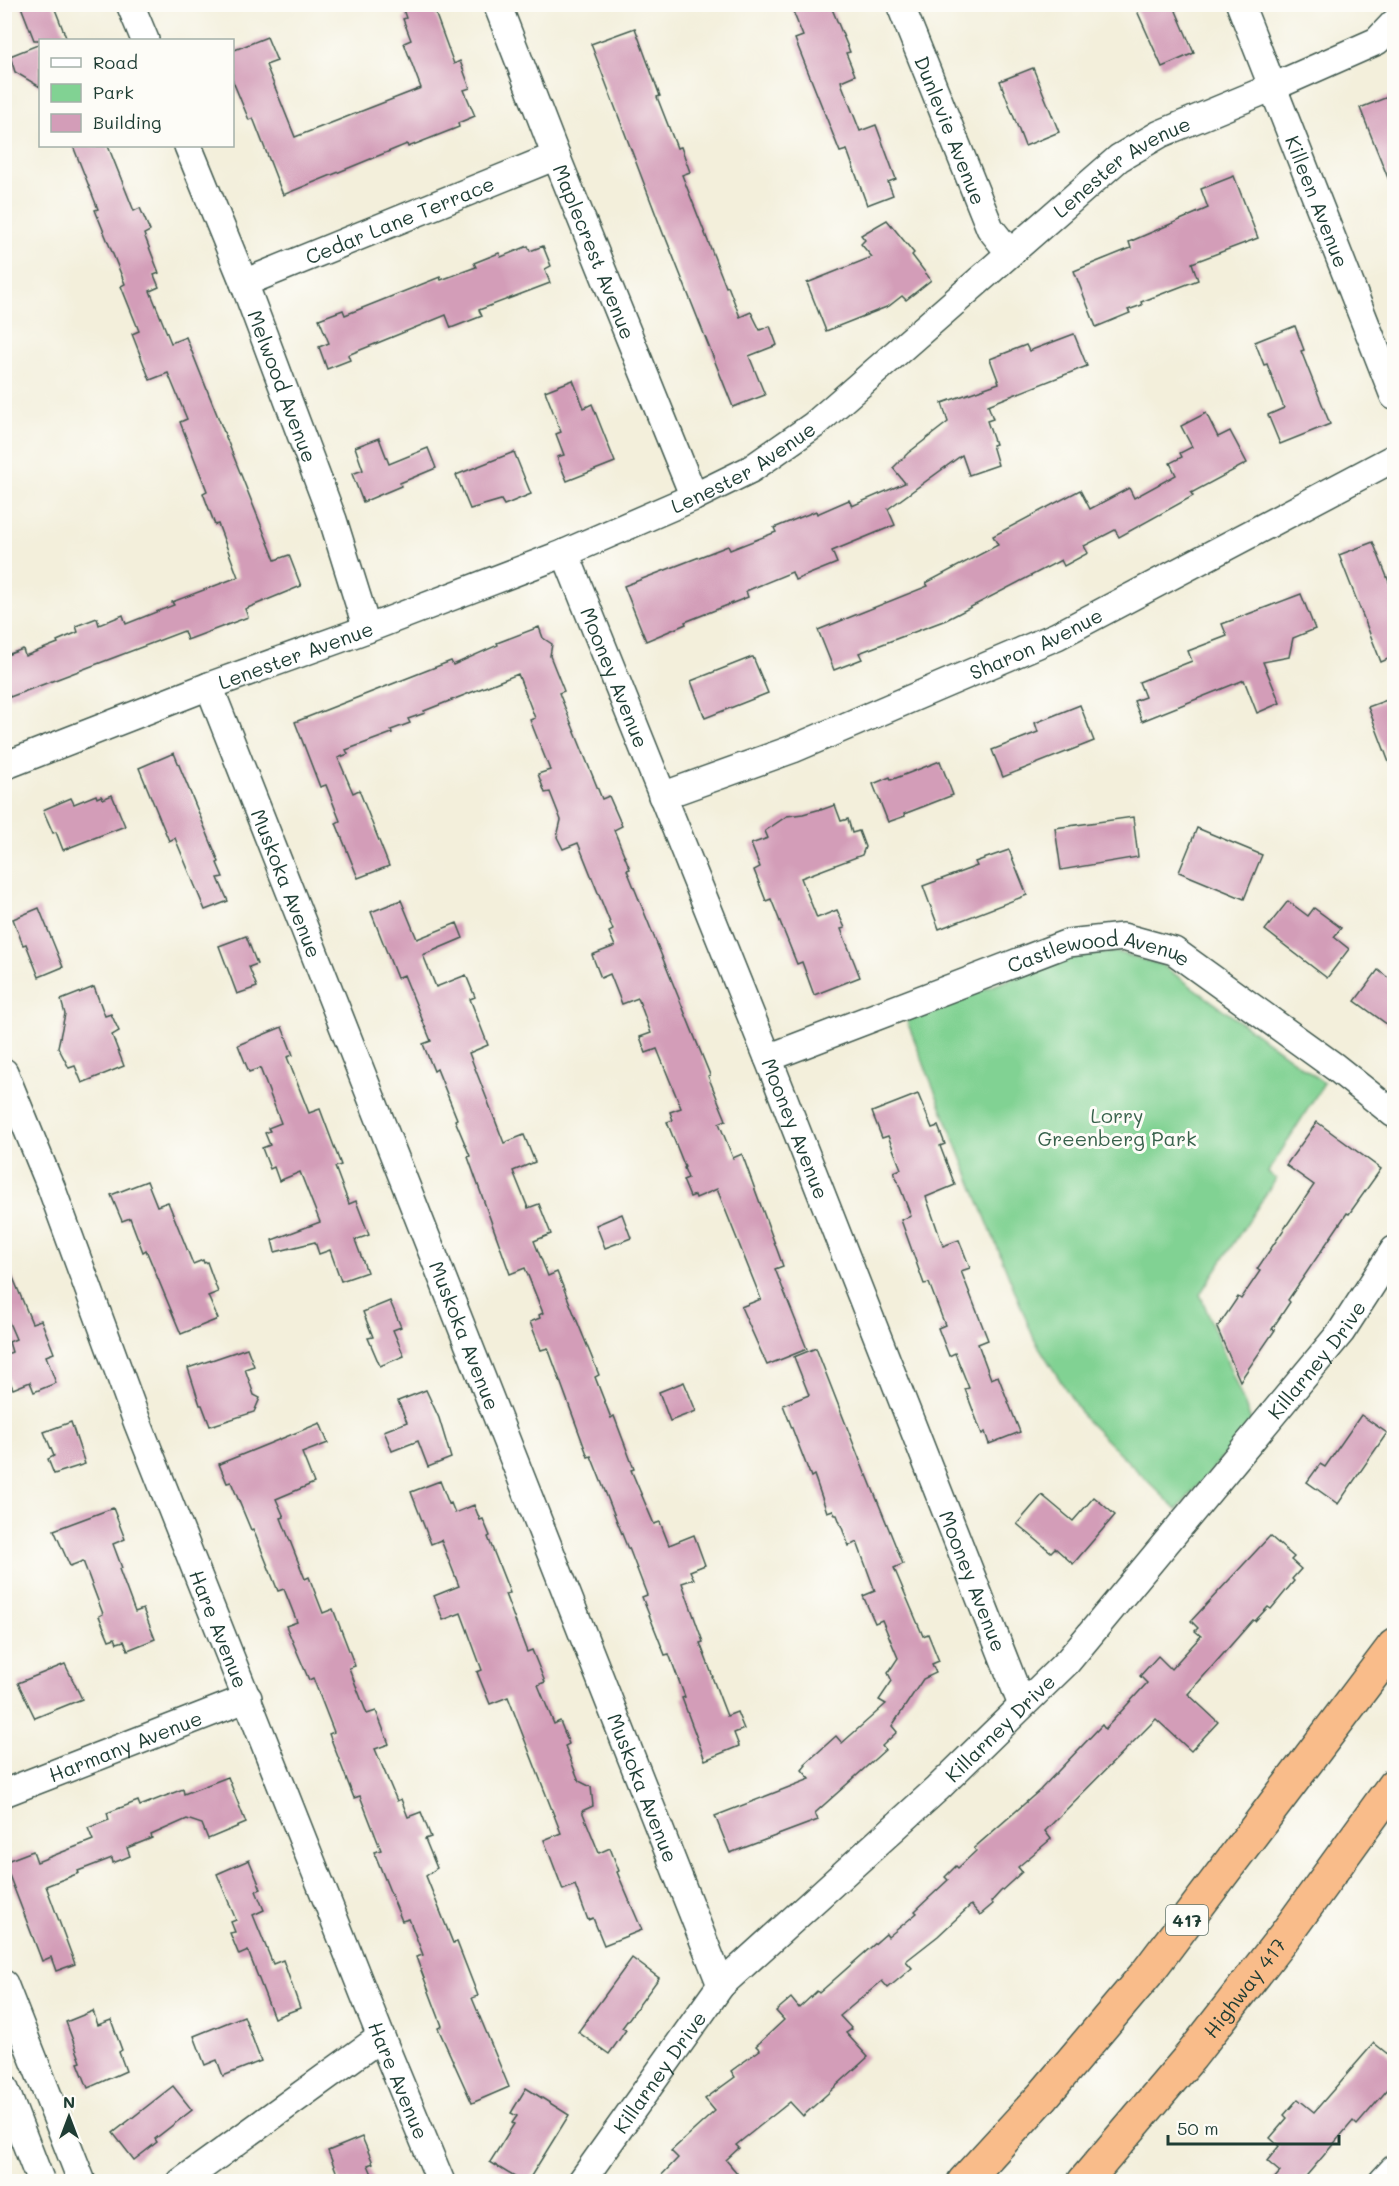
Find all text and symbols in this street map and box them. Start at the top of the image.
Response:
legend [39,39,234,147]
text: Road [93,50,138,74]
street label: Dunlevie Avenue [909,52,992,208]
text: Park [93,80,134,104]
text: Building [93,110,161,134]
street label: Lenester Avenue [1047,110,1194,223]
street label: Killeen Avenue [1280,131,1355,271]
street label: Maplecrest Avenue [548,160,642,343]
street label: Cedar Lane Terrace [301,170,498,270]
street label: Melwood Avenue [242,306,323,466]
street label: Lenester Avenue [667,415,820,519]
street label: Sharon Avenue [965,601,1107,685]
street label: Mooney Avenue [575,603,655,751]
street label: Lenester Avenue [214,615,377,695]
street label: Muskoka Avenue [246,805,328,961]
text: Castlewood Avenue [1003,924,1196,978]
street label: Castlewood Avenue [1002,954,1192,982]
street label: Mooney Avenue [756,1054,835,1203]
park label: Lorry Greenberg Park [1037,1102,1197,1151]
street label: Muskoka Avenue [424,1257,506,1414]
street label: Killarney Drive [1261,1296,1371,1424]
street label: Mooney Avenue [934,1507,1013,1655]
street label: Hare Avenue [184,1566,254,1692]
street label: Killarney Drive [939,1668,1060,1787]
street label: Harmany Avenue [45,1704,206,1787]
street label: Muskoka Avenue [602,1709,684,1866]
road number: 417 [1166,1905,1208,1935]
street label: Highway 417 [1197,1932,1291,2043]
street label: Killarney Drive [607,2006,712,2138]
street label: Hare Avenue [363,2018,435,2143]
north arrow [39,2087,99,2147]
text: N [63,2091,75,2112]
scale bar [1168,2108,1339,2146]
text: 50 m [1177,2116,1219,2140]

